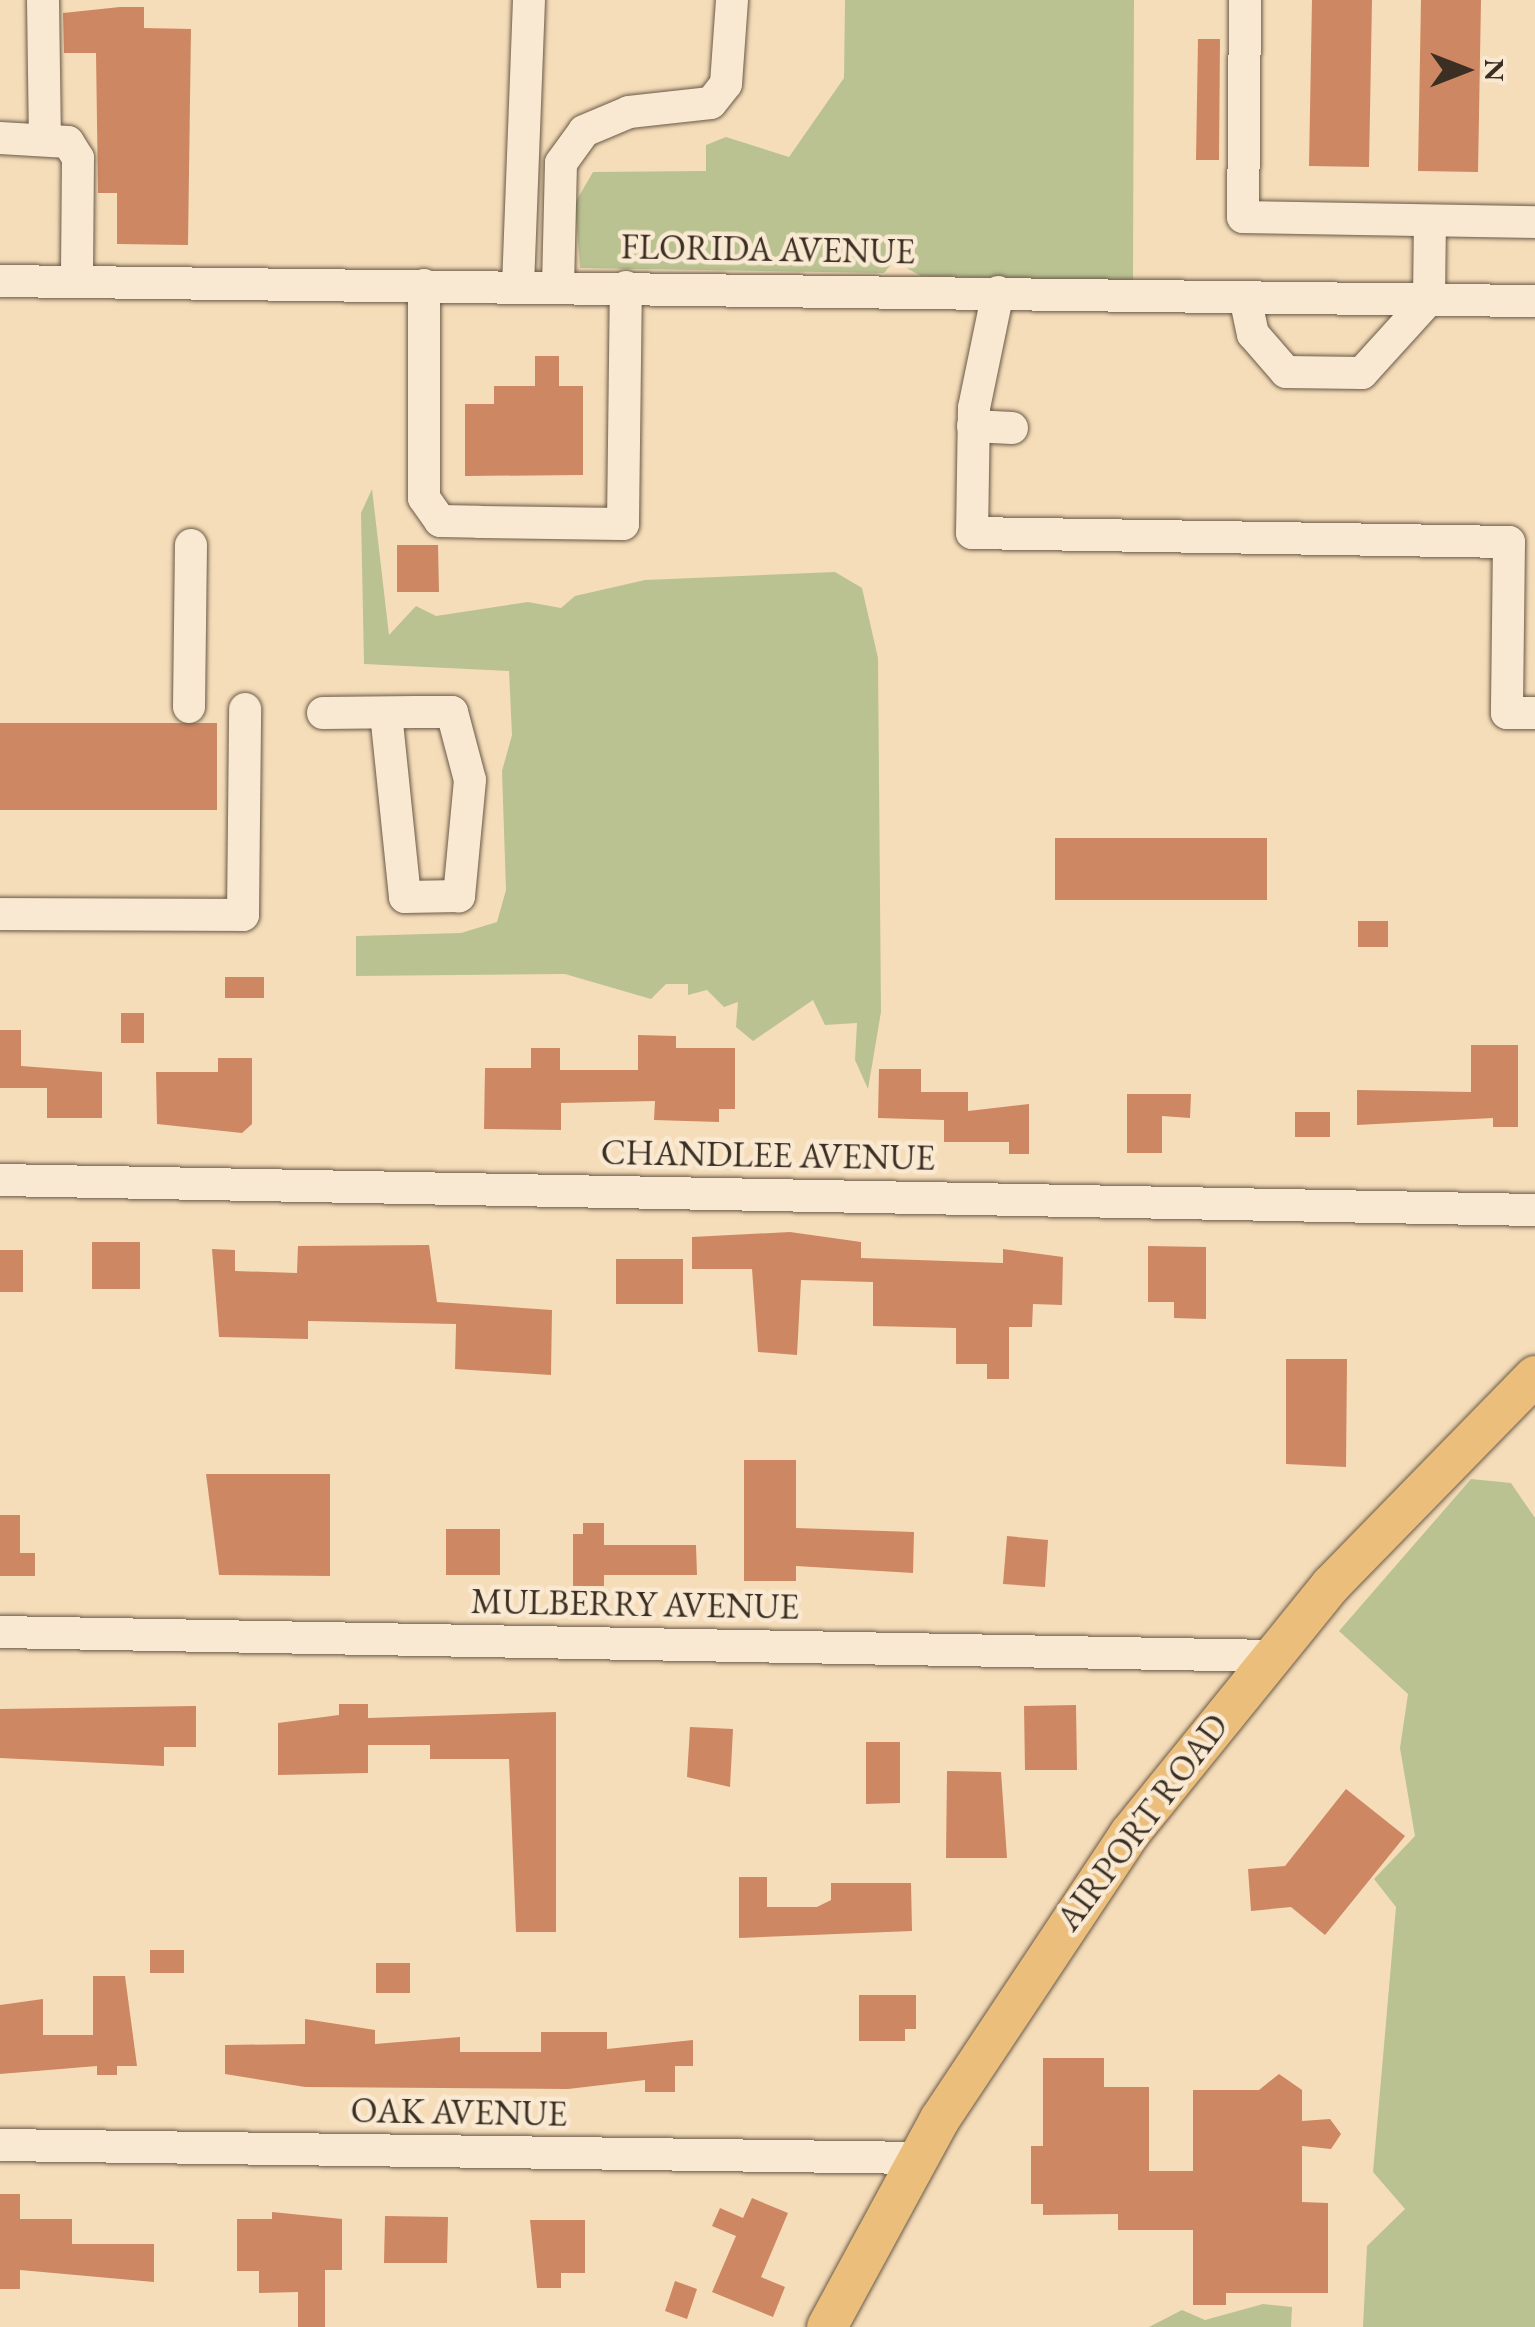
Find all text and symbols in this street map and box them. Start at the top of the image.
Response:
north arrow [1415,20,1515,120]
text: N [1477,59,1513,81]
street label: FLORIDA AVENUE [620,225,916,273]
street label: CHANDLEE AVENUE [600,1131,936,1179]
street label: MULBERRY AVENUE [471,1580,799,1628]
street label: AIRPORT ROAD [1047,1705,1237,1939]
street label: OAK AVENUE [350,2089,568,2135]

